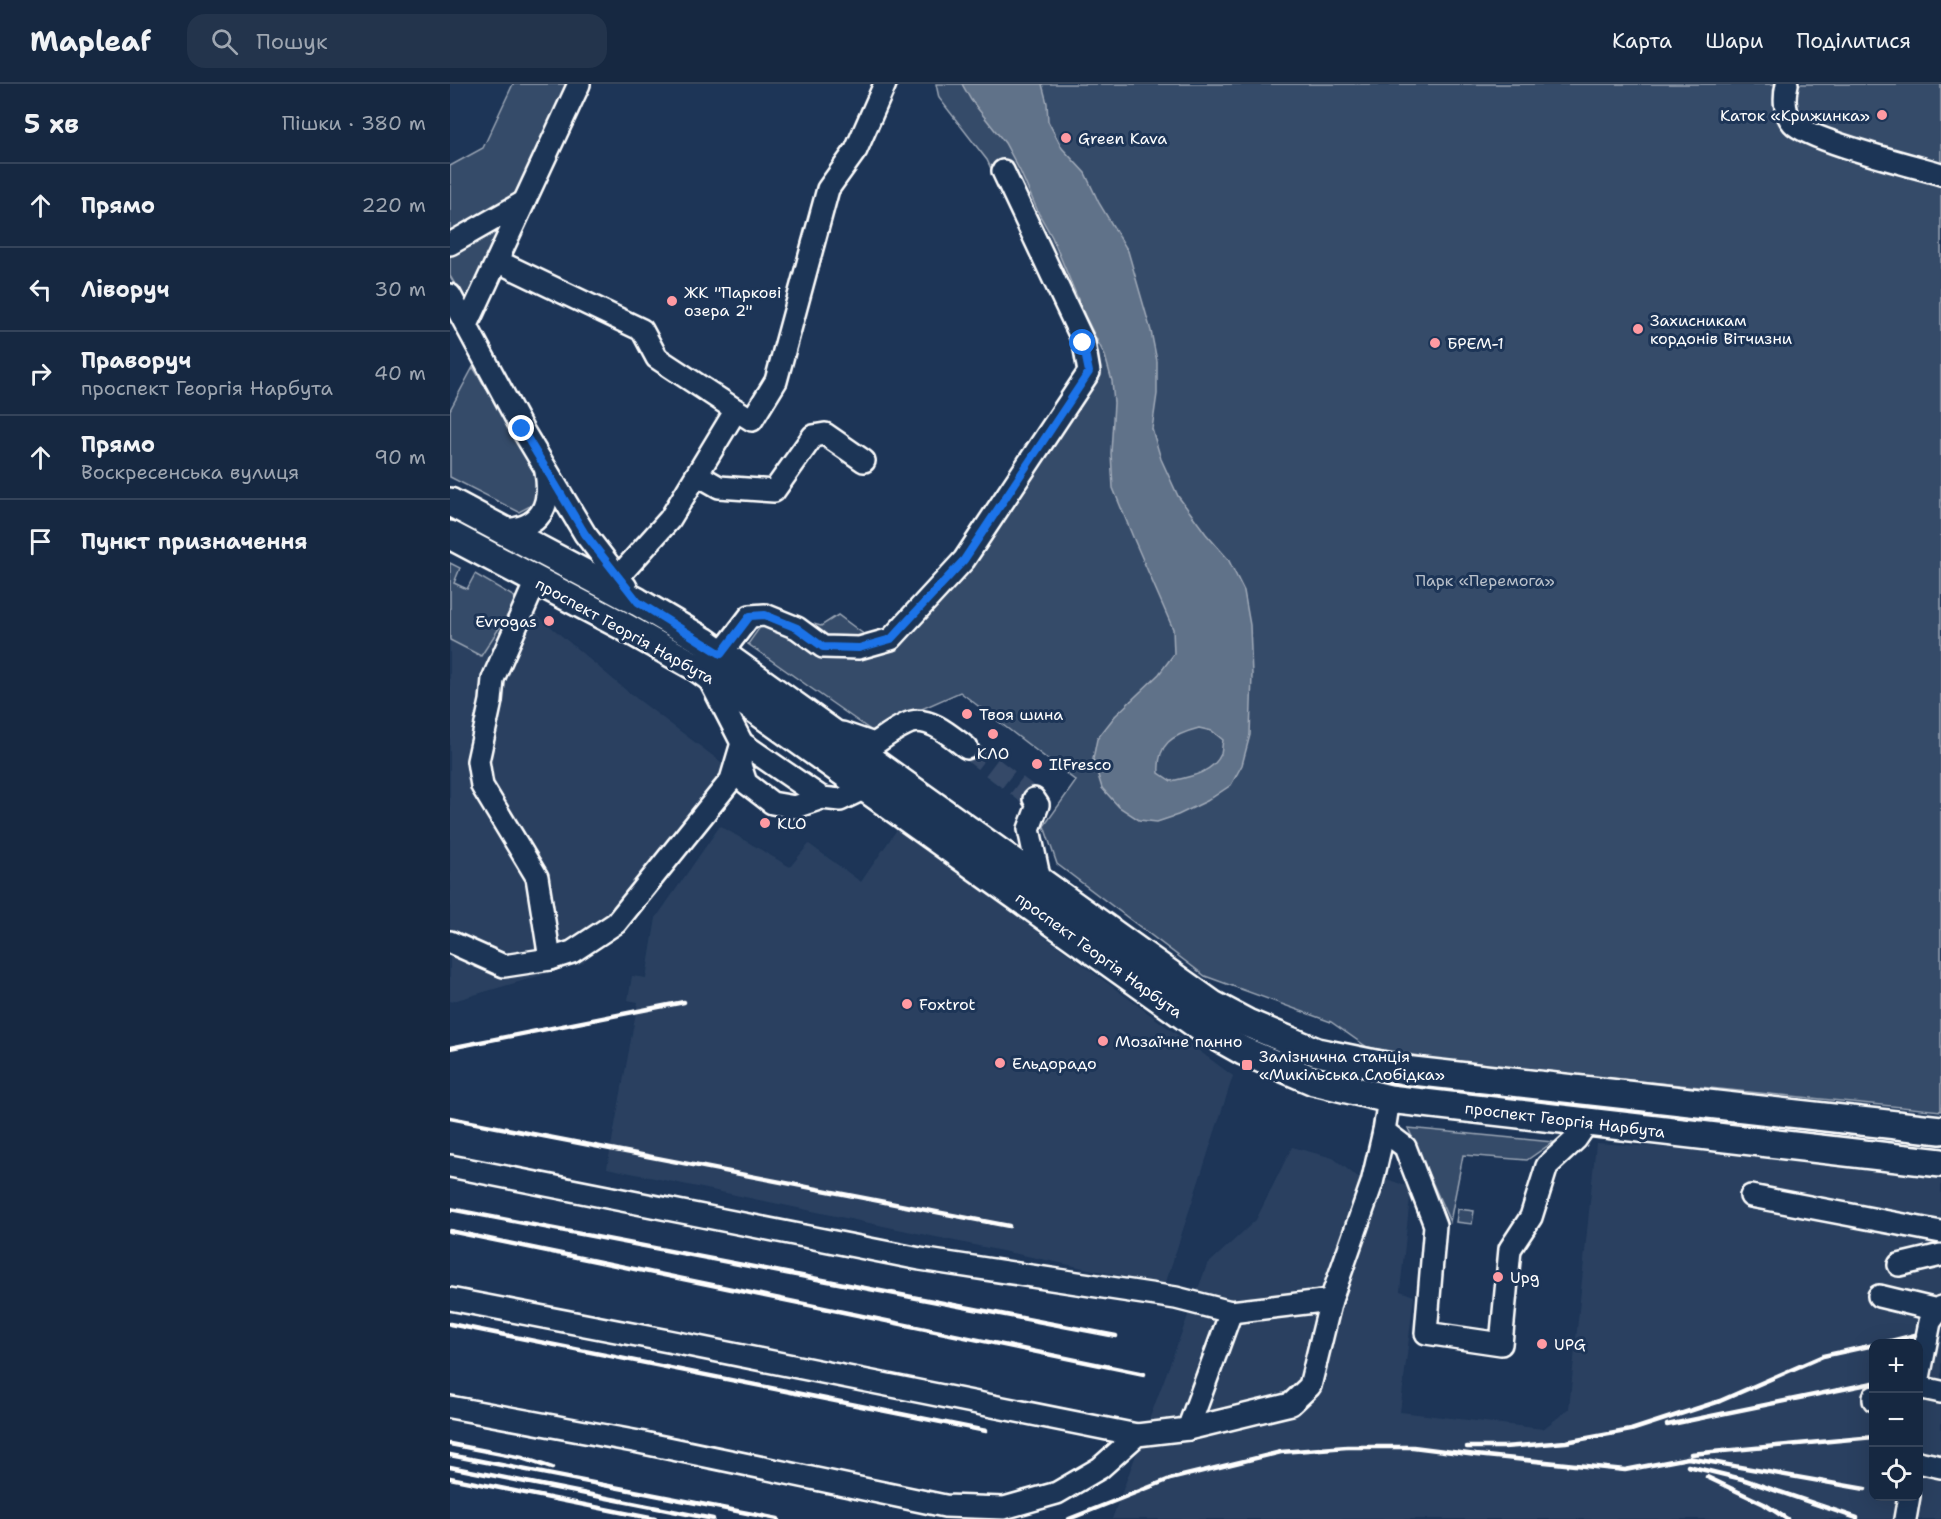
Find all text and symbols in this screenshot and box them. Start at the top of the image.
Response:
search box [187,14,607,68]
text: Mapleaf [30,22,151,60]
icon: search [208,25,241,58]
text: Пошук [256,27,328,56]
text: Карта [1612,27,1672,55]
text: Шари [1705,27,1763,55]
text: Поділитися [1796,27,1911,55]
place label: Каток «Крижинка» [1720,105,1870,126]
text: 5 хв [24,106,79,141]
marker: Каток «Крижинка» [1875,108,1889,122]
text: Пішки · 380 m [282,110,426,136]
place label: Green Kava [1078,128,1167,149]
marker: Green Kava [1059,131,1073,145]
icon: ahead [24,189,57,222]
text: Прямо [81,191,155,220]
text: 220 m [362,192,426,218]
icon: left [24,273,57,306]
text: Ліворуч [81,275,169,304]
text: 30 m [374,276,426,302]
place label: ЖК "Паркові озера 2" [684,282,782,321]
marker: ЖК "Паркові озера 2" [665,294,679,308]
place label: Захисникам кордонів Вітчизни [1650,310,1792,349]
marker: Захисникам кордонів Вітчизни [1631,322,1645,336]
route start [1069,329,1095,355]
place label: БРЕМ-1 [1447,333,1504,354]
marker: БРЕМ-1 [1428,336,1442,350]
text: Праворуч [81,346,191,375]
icon: right [24,357,57,390]
text: 40 m [374,360,426,386]
text: проспект Георгія Нарбута [81,375,333,401]
route end [508,415,534,441]
text: Прямо [81,430,155,459]
icon: ahead [24,441,57,474]
text: 90 m [374,444,426,470]
text: Воскресенська вулиця [81,459,299,485]
icon: arrive [24,525,57,558]
text: Пункт призначення [81,527,308,556]
park label: Парк «Перемога» [1415,570,1555,591]
street label: проспект Георгія Нарбута [532,573,718,689]
place label: Evrogas [475,611,537,632]
marker: Evrogas [542,614,556,628]
place label: Твоя шина [979,704,1063,725]
marker: Твоя шина [960,707,974,721]
marker: КЛО [986,727,1000,741]
place label: КЛО [977,743,1009,764]
place label: IlFresco [1049,754,1111,775]
marker: IlFresco [1030,757,1044,771]
place label: KLO [777,813,807,834]
marker: KLO [758,816,772,830]
street label: проспект Георгія Нарбута [1011,887,1187,1023]
place label: Foxtrot [919,994,976,1015]
marker: Foxtrot [900,997,914,1011]
place label: Мозаїчне панно [1115,1031,1242,1052]
marker: Мозаїчне панно [1096,1034,1110,1048]
place label: Залізнична станція «Микільська Слобідка» [1259,1046,1445,1085]
place label: Ельдорадо [1012,1053,1097,1074]
marker: Ельдорадо [993,1056,1007,1070]
marker: Залізнична станція «Микільська Слобідка» [1240,1058,1254,1072]
street label: проспект Георгія Нарбута [1464,1097,1666,1143]
place label: Upg [1510,1267,1540,1288]
marker: Upg [1491,1270,1505,1284]
place label: UPG [1554,1334,1586,1355]
marker: UPG [1535,1337,1549,1351]
map controls [1869,1339,1923,1501]
button: + [1869,1339,1923,1393]
button: − [1869,1393,1923,1447]
button: locate [1869,1447,1923,1501]

